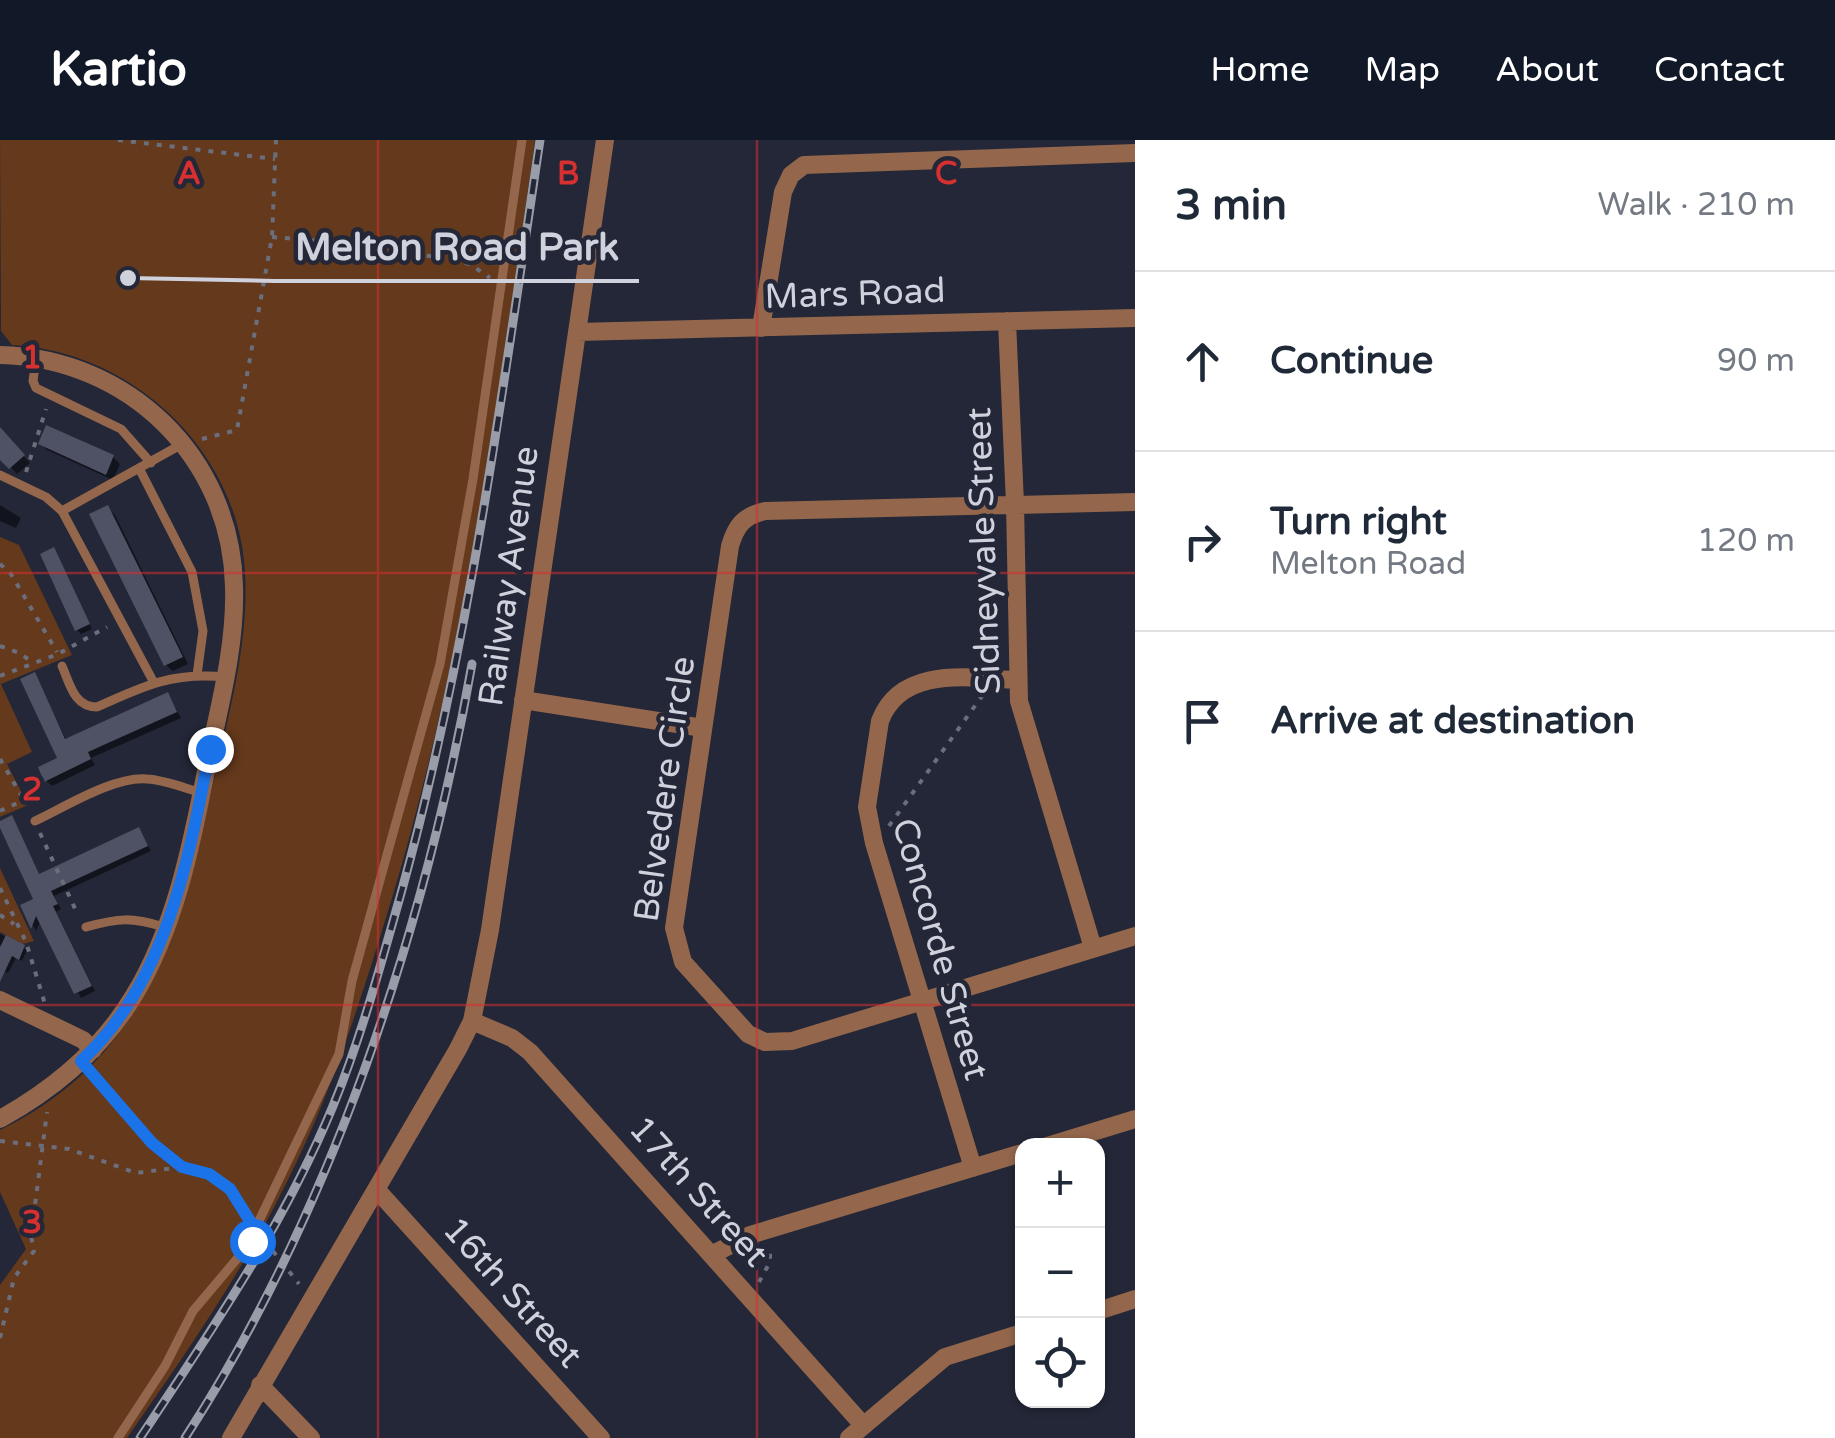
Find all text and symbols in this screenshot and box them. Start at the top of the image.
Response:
text: Kartio [50,41,187,99]
text: Home [1210,49,1309,91]
text: Map [1364,49,1440,91]
text: About [1495,49,1599,91]
text: Contact [1654,49,1785,91]
text: A [177,155,201,193]
text: B [557,155,579,193]
text: C [935,155,957,193]
text: 3 min [1175,180,1287,231]
text: Walk · 210 m [1598,186,1795,224]
callout: Melton Road Park [275,213,639,281]
text: Melton Road Park [295,225,619,271]
street label: Mars Road [764,270,946,318]
icon: ahead [1175,334,1230,389]
text: Continue [1270,338,1433,384]
text: 1 [22,339,42,377]
text: 90 m [1717,342,1795,380]
street label: Sidneyvale Street [958,407,1010,695]
street label: Railway Avenue [470,443,548,709]
text: Turn right [1270,499,1447,545]
icon: right [1175,514,1230,569]
text: 120 m [1697,522,1795,560]
text: Melton Road [1270,545,1466,583]
street label: Belvedere Circle [626,654,704,925]
icon: arrive [1175,694,1230,749]
text: Arrive at destination [1270,698,1635,744]
route end [188,727,234,773]
text: 2 [22,771,42,809]
street label: Concorde Street [883,814,997,1085]
street label: 17th Street [620,1108,777,1275]
map controls [1015,1138,1105,1408]
button: + [1015,1138,1105,1228]
text: 3 [22,1204,42,1242]
street label: 16th Street [434,1209,591,1376]
route start [230,1219,276,1265]
button: − [1015,1228,1105,1318]
button: locate [1015,1318,1105,1408]

